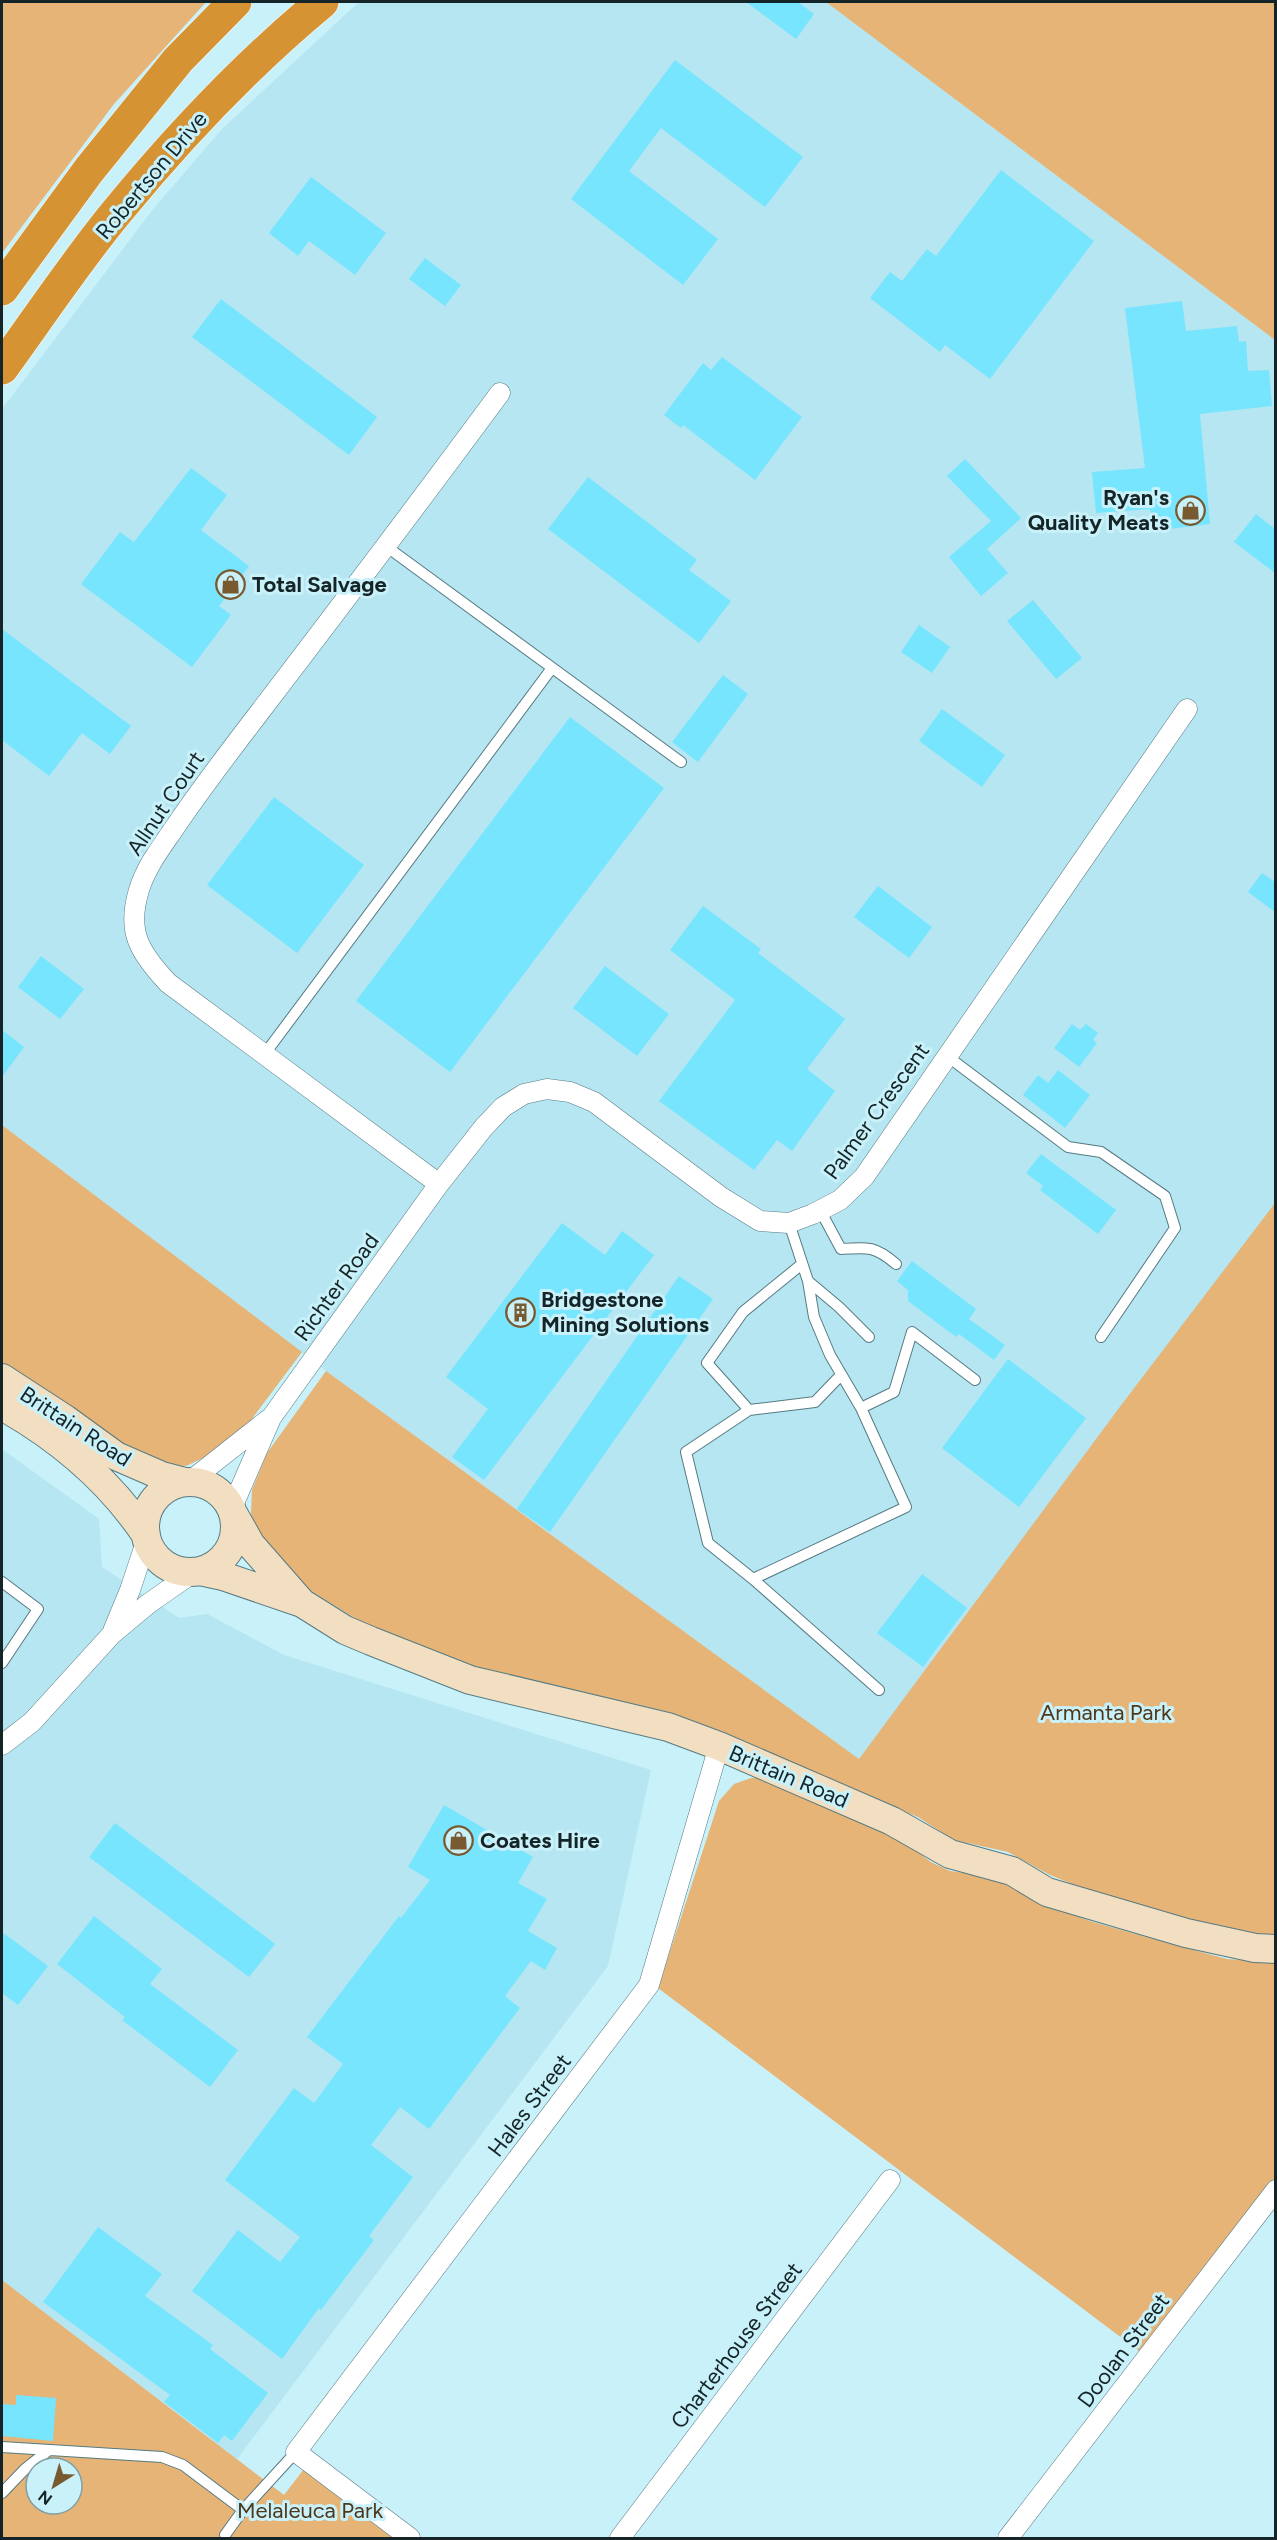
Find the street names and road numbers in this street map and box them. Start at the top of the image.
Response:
street label: Robertson Drive [90,106,213,245]
street label: Allnut Court [121,746,210,860]
street label: Palmer Crescent [818,1038,935,1185]
street label: Richter Road [288,1228,385,1347]
street label: Brittain Road [15,1380,136,1472]
street label: Brittain Road [725,1739,853,1814]
street label: Hales Street [482,2049,577,2162]
street label: Charterhouse Street [665,2257,808,2434]
street label: Doolan Street [1072,2288,1175,2413]

